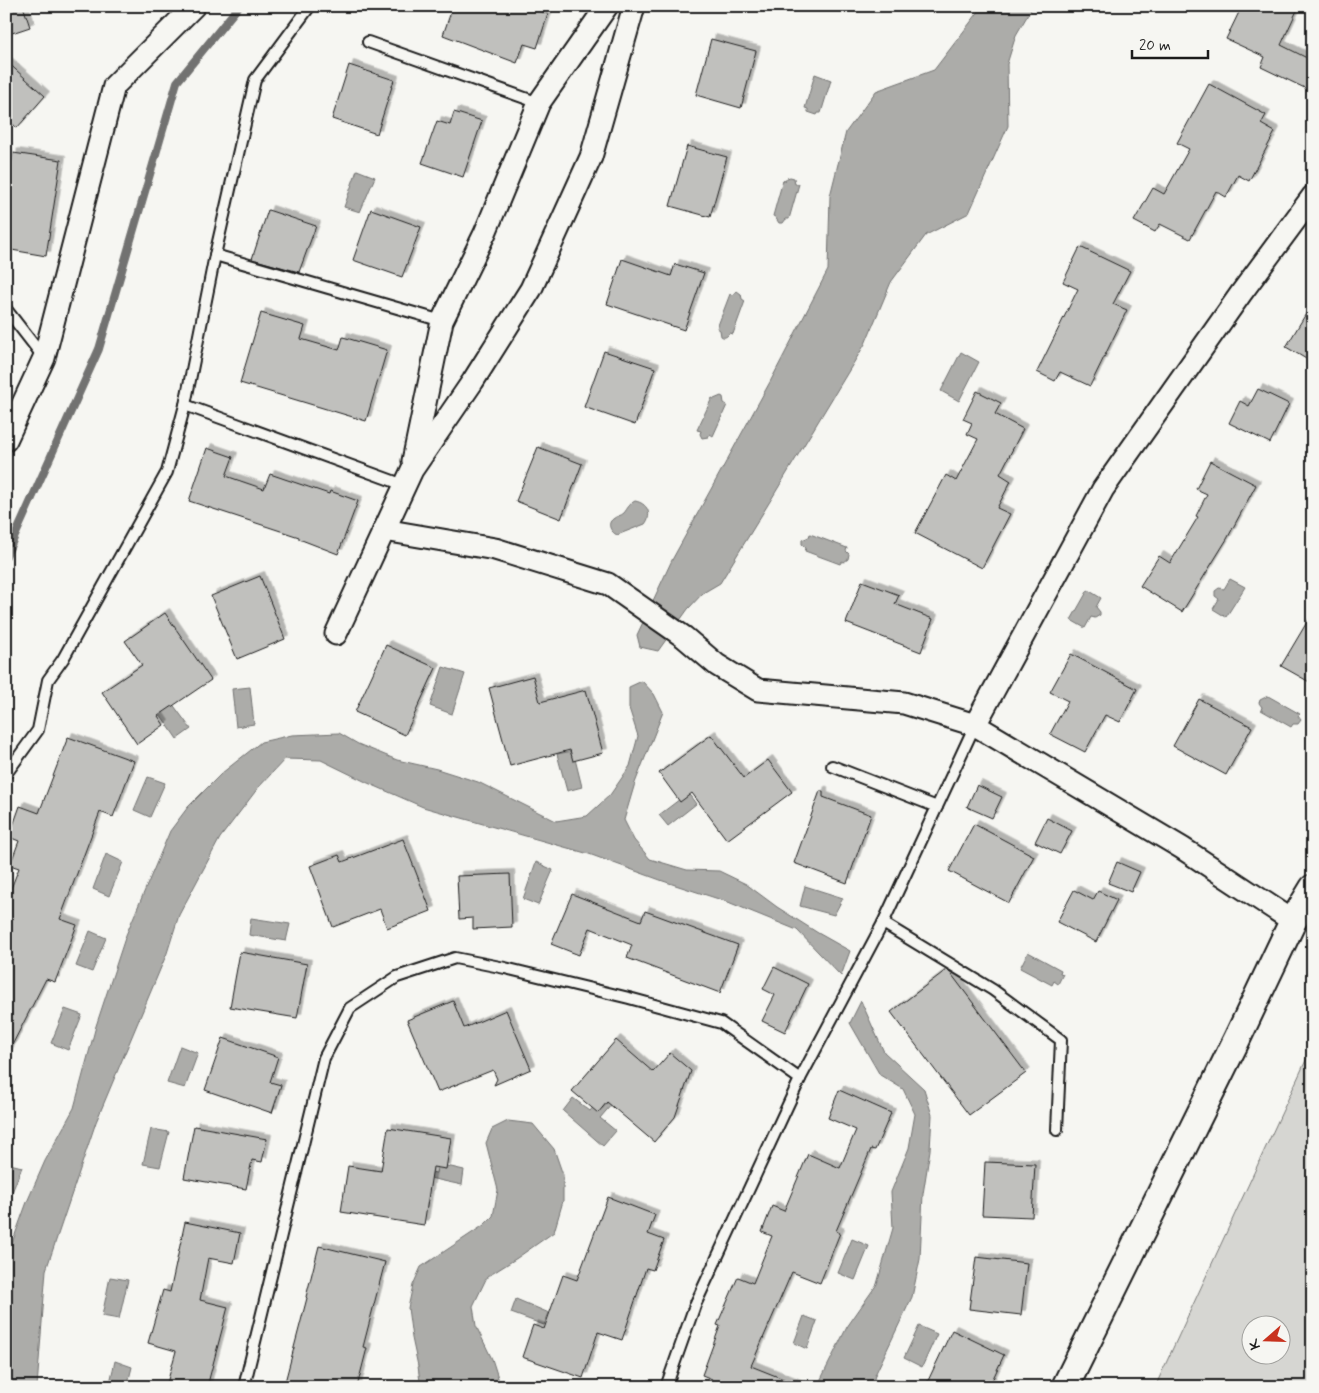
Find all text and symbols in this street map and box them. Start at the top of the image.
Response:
scale bar [1132,28,1208,60]
text: 20 m [1139,36,1171,56]
north arrow [1242,1316,1292,1366]
text: K [1244,1335,1265,1352]

